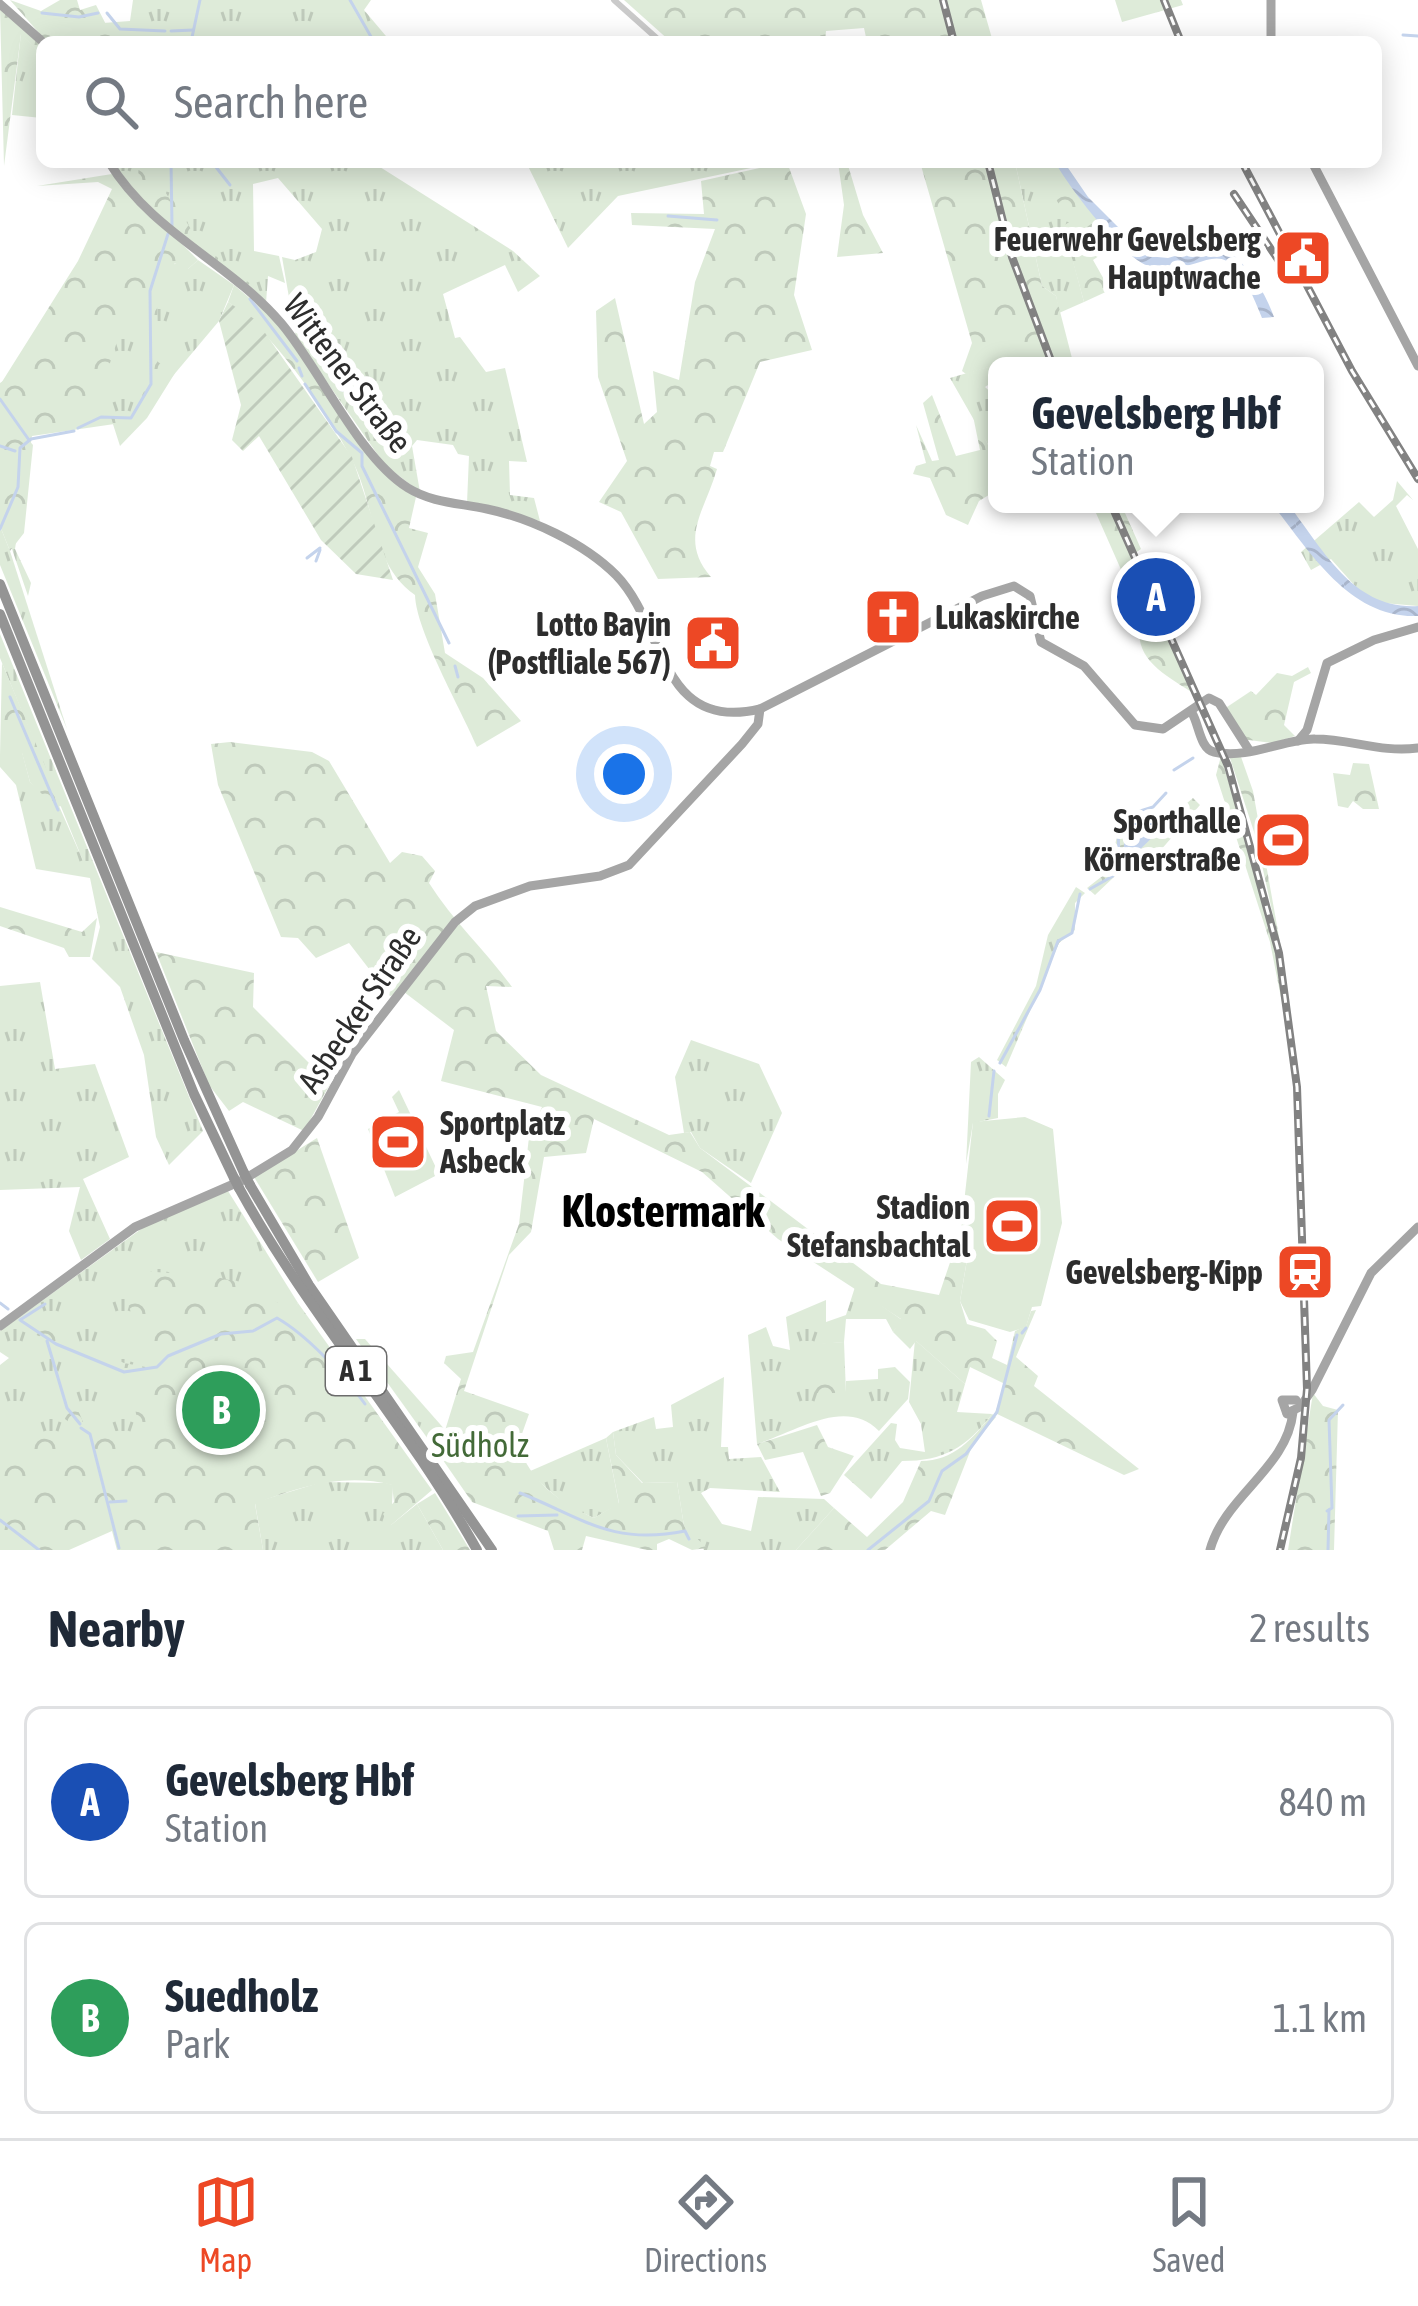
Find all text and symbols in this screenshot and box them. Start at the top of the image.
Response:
search box [36,36,1382,168]
icon: search [78,69,144,135]
text: Search here [174,76,368,128]
place label: Feuerwehr Gevelsberg Hauptwache [994,220,1262,296]
public building icon: Feuerwehr Gevelsberg Hauptwache [1272,227,1334,289]
street label: Wittener Straße [276,286,420,460]
popup [988,357,1324,513]
text: Gevelsberg Hbf [1031,387,1281,439]
text: Station [1031,439,1135,483]
pin: A [1117,552,1195,642]
church icon: Lukaskirche [862,586,924,648]
place label: Lukaskirche [935,598,1080,636]
place label: Lotto Bayin (Postfliale 567) [487,605,671,681]
public building icon: Lotto Bayin (Postfliale 567) [682,612,744,674]
your location [594,744,654,804]
place label: Sporthalle Körnerstraße [1083,802,1241,878]
sports icon: Sporthalle Körnerstraße [1252,809,1314,871]
street label: Asbecker Straße [290,919,428,1099]
place label: Sportplatz Asbeck [439,1104,565,1180]
sports icon: Sportplatz Asbeck [367,1111,429,1173]
district label: Klostermark [561,1185,766,1237]
place label: Stadion Stefansbachtal [787,1188,971,1264]
sports icon: Stadion Stefansbachtal [981,1195,1043,1257]
station icon: Gevelsberg-Kipp [1274,1241,1336,1303]
place label: Gevelsberg-Kipp [1065,1253,1263,1291]
road number: A 1 [326,1347,386,1395]
pin: B [182,1365,260,1455]
park label: Südholz [431,1426,529,1464]
text: Nearby [48,1599,185,1658]
text: 2 results [1249,1606,1370,1650]
text: Gevelsberg Hbf [165,1754,414,1806]
text: A [80,1780,100,1824]
text: 840 m [1279,1780,1367,1824]
text: Station [165,1806,268,1850]
text: Suedholz [165,1970,318,2022]
text: B [81,1996,99,2040]
text: 1.1 km [1273,1996,1367,2040]
text: Park [165,2022,230,2066]
tab: Map [193,2169,259,2279]
tab: Directions [644,2169,767,2279]
tab: Saved [1152,2169,1225,2279]

